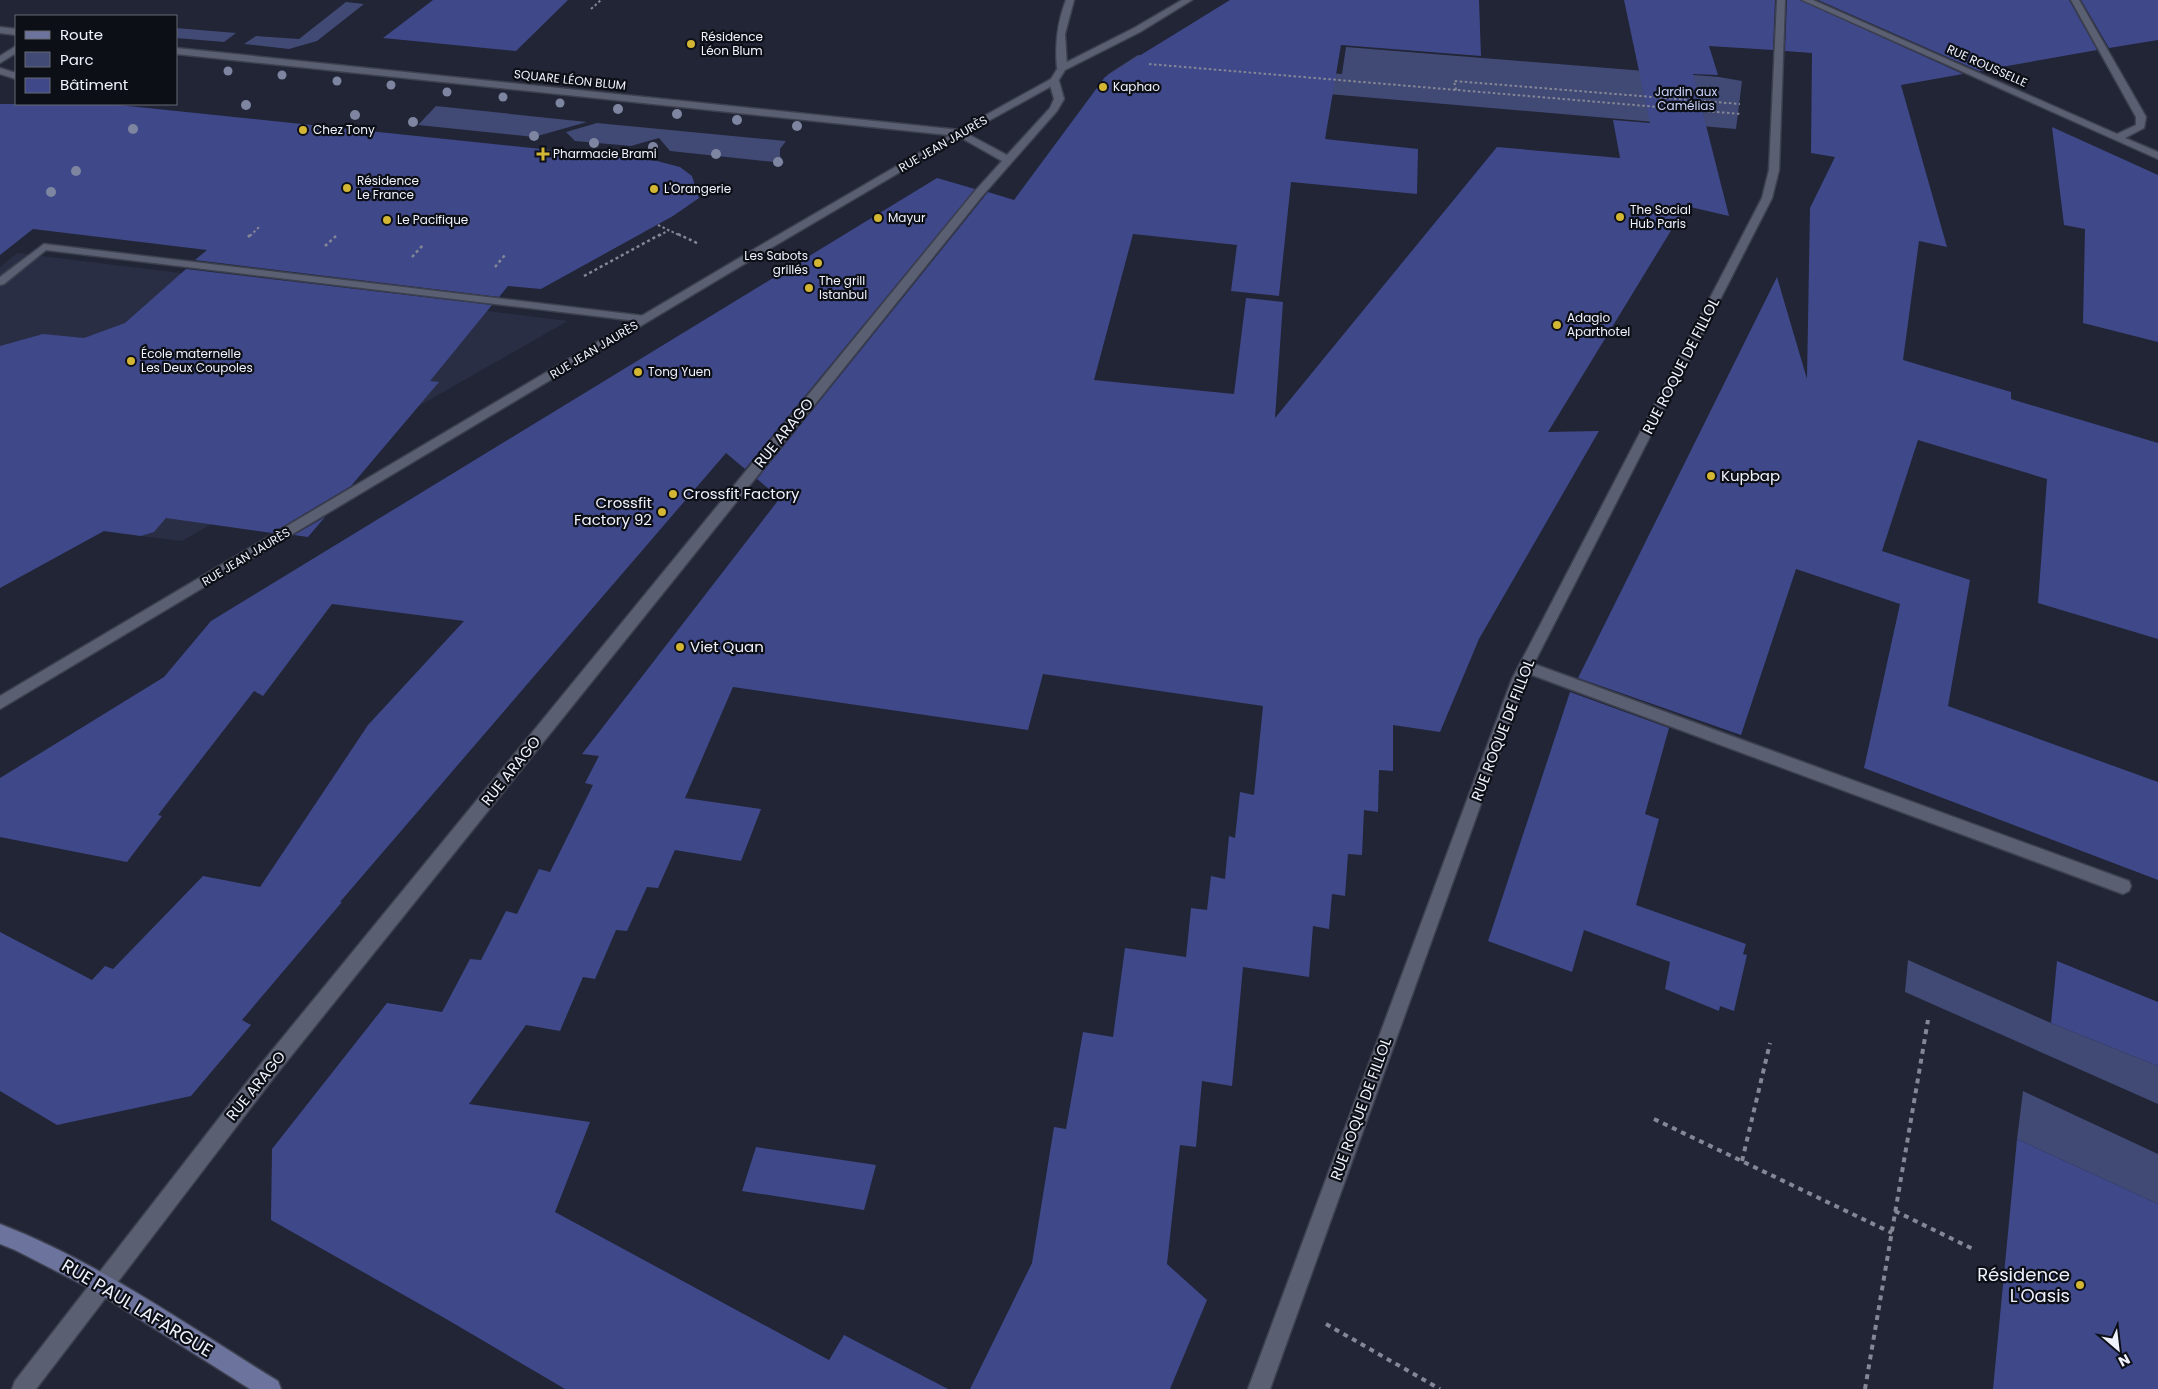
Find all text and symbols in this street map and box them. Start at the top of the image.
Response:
legend [15,15,178,105]
text: Route [60,24,103,45]
place label: Résidence Léon Blum [701,28,763,59]
marker: Résidence Léon Blum [685,38,697,50]
street label: RUE ROUSSELLE [1944,40,2030,91]
text: Parc [60,49,94,70]
street label: SQUARE LÉON BLUM [513,65,627,94]
text: Bâtiment [60,74,128,95]
place label: Kaphao [1113,78,1160,95]
marker: Kaphao [1097,81,1109,93]
park label: Jardin aux Camélias [1655,83,1717,114]
street label: RUE JEAN JAURÈS [895,111,990,176]
place label: Chez Tony [313,121,375,138]
marker: Chez Tony [297,124,309,136]
place label: Pharmacie Brami [553,145,657,162]
marker: Pharmacie Brami [537,148,549,160]
place label: Résidence Le France [357,172,419,203]
place label: L'Orangerie [664,180,731,197]
marker: Résidence Le France [341,182,353,194]
marker: L'Orangerie [648,183,660,195]
place label: The Social Hub Paris [1630,201,1691,232]
place label: Mayur [888,209,926,226]
place label: Le Pacifique [397,211,468,228]
marker: The Social Hub Paris [1614,211,1626,223]
marker: Mayur [872,212,884,224]
marker: Le Pacifique [381,214,393,226]
place label: Les Sabots grillés [744,247,808,278]
marker: Les Sabots grillés [812,257,824,269]
place label: The grill Istanbul [819,272,867,303]
marker: The grill Istanbul [803,282,815,294]
street label: RUE ROQUE DE FILLOL [1637,294,1724,437]
place label: Adagio Aparthotel [1567,309,1630,340]
street label: RUE JEAN JAURÈS [546,317,641,383]
marker: Adagio Aparthotel [1551,319,1563,331]
place label: École maternelle Les Deux Coupoles [141,345,253,376]
marker: École maternelle Les Deux Coupoles [125,355,137,367]
place label: Tong Yuen [648,363,711,380]
marker: Tong Yuen [632,366,644,378]
street label: RUE ARAGO [749,393,818,472]
place label: Kupbap [1721,465,1780,486]
marker: Kupbap [1705,470,1717,482]
place label: Crossfit Factory [683,483,800,504]
marker: Crossfit Factory [667,488,679,500]
place label: Crossfit Factory 92 [574,492,652,530]
marker: Crossfit Factory 92 [656,506,668,518]
street label: RUE JEAN JAURÈS [198,524,293,590]
place label: Viet Quan [690,636,764,657]
marker: Viet Quan [674,641,686,653]
street label: RUE ROQUE DE FILLOL [1466,655,1539,804]
street label: RUE ARAGO [476,731,545,810]
street label: RUE ROQUE DE FILLOL [1325,1034,1396,1183]
street label: RUE ARAGO [221,1046,290,1125]
street label: RUE PAUL LAFARGUE [57,1253,217,1363]
place label: Résidence L'Oasis [1977,1262,2070,1308]
marker: Résidence L'Oasis [2074,1279,2086,1291]
north arrow [2093,1324,2143,1374]
text: N [2115,1349,2133,1372]

